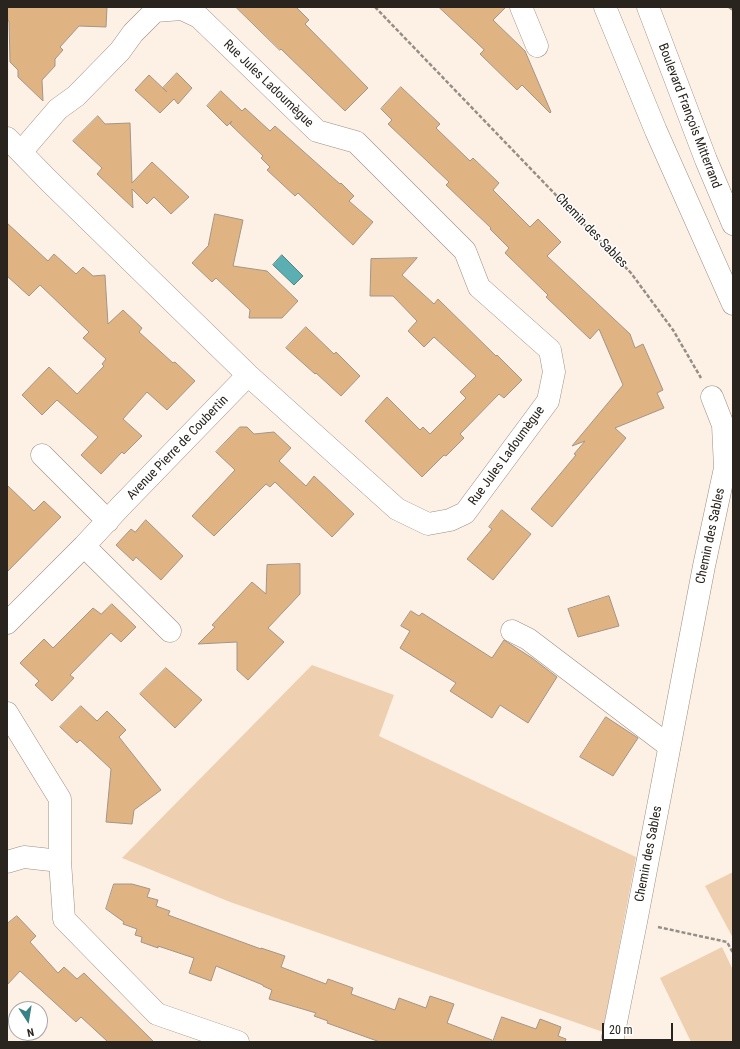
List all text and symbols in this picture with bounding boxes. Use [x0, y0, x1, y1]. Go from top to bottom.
street label: Rue Jules Ladoumègue [220, 37, 316, 131]
street label: Boulevard François Mitterrand [654, 41, 724, 191]
street label: Chemin des Sables [551, 190, 631, 272]
street label: Avenue Pierre de Coubertin [124, 393, 232, 503]
street label: Rue Jules Ladoumègue [466, 403, 548, 509]
street label: Chemin des Sables [693, 487, 729, 585]
street label: Chemin des Sables [632, 805, 666, 903]
north arrow [8, 1001, 48, 1041]
scale bar [604, 1015, 675, 1041]
text: 20 m [609, 1023, 633, 1037]
text: N [26, 1025, 35, 1039]

